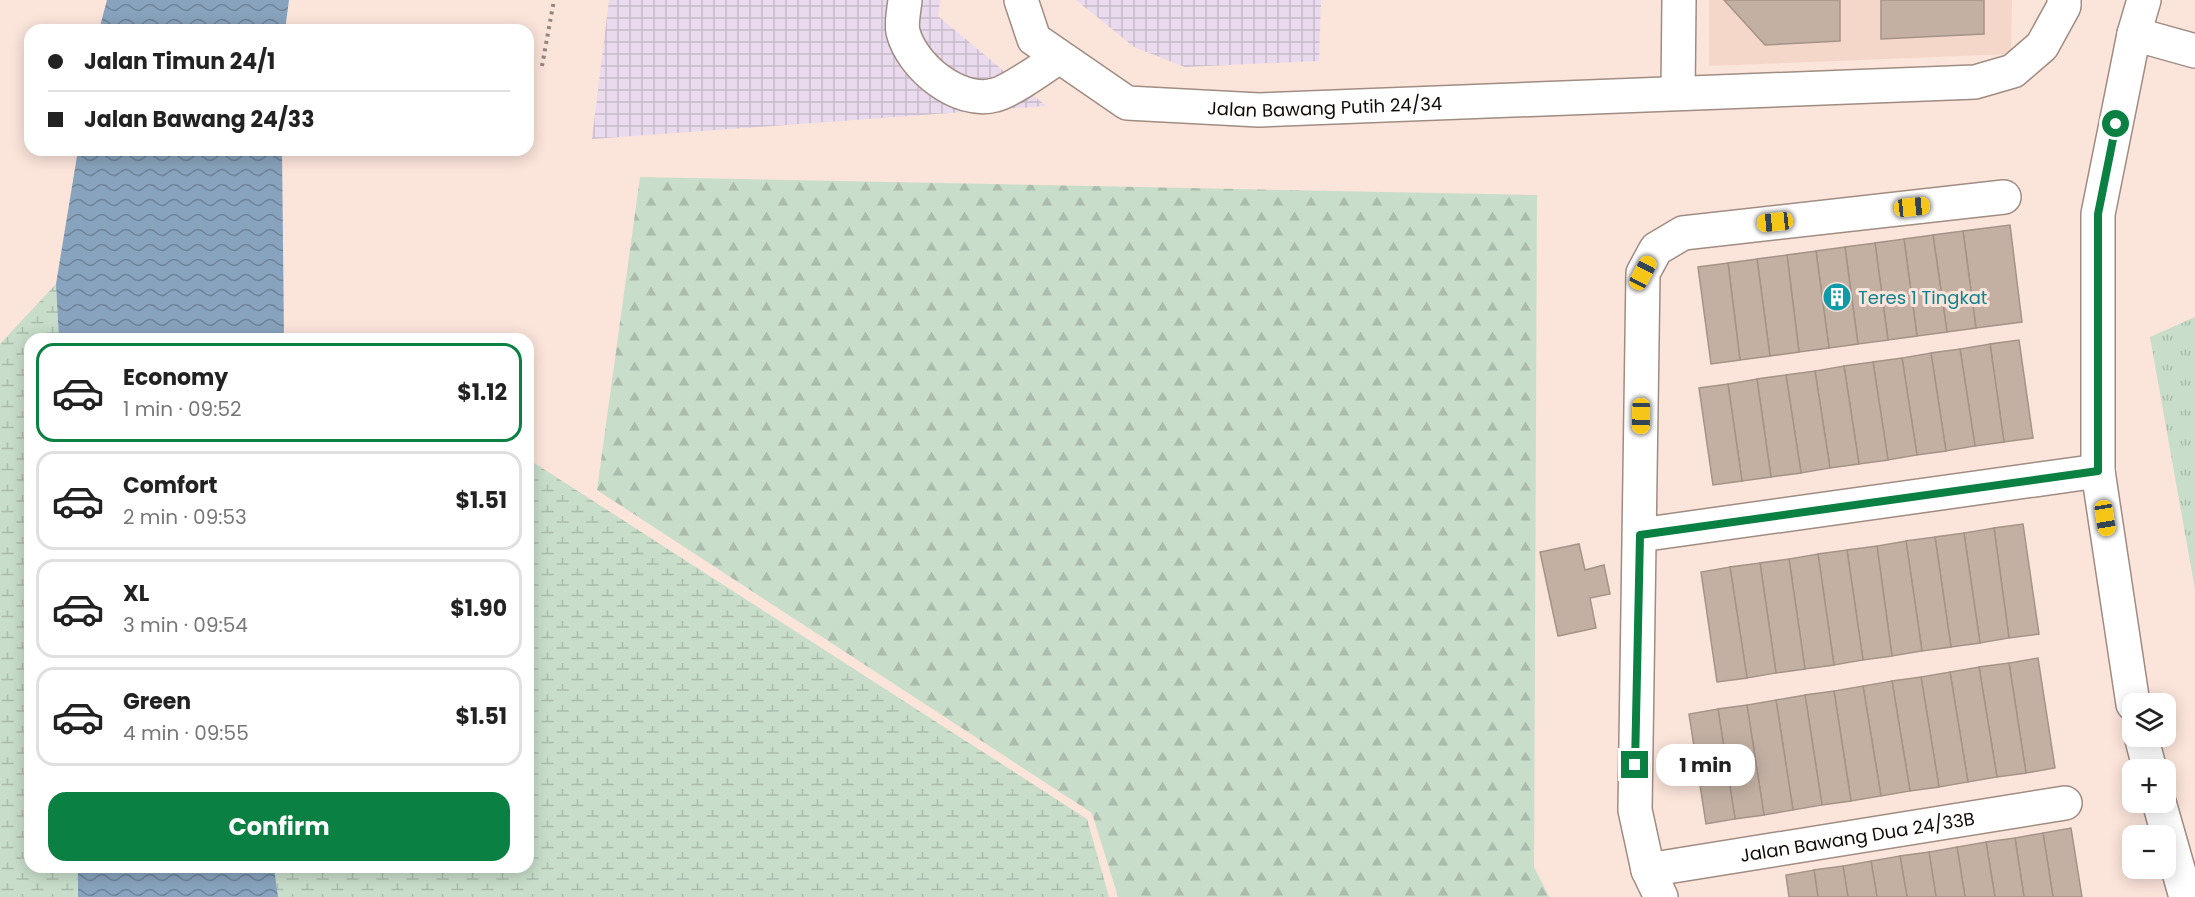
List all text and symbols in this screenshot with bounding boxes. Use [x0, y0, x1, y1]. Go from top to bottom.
text: Jalan Timun 24/1 [84, 46, 275, 77]
street label: Jalan Bawang Putih 24/34 [1207, 90, 1443, 123]
text: Jalan Bawang 24/33 [84, 104, 314, 135]
route start [2102, 110, 2129, 137]
car [1893, 196, 1931, 218]
car [1756, 211, 1794, 233]
car [1627, 253, 1659, 293]
building icon: Teres 1 Tingkat [1821, 281, 1853, 313]
place label: Teres 1 Tingkat [1858, 285, 1987, 310]
text: Economy [123, 362, 228, 393]
icon: car [51, 366, 105, 420]
text: $1.12 [457, 377, 507, 408]
text: 1 min · 09:52 [123, 395, 241, 423]
car [1632, 398, 1650, 434]
text: Comfort [123, 470, 217, 501]
icon: car [51, 474, 105, 528]
text: $1.51 [455, 485, 507, 516]
car [2093, 499, 2117, 537]
text: 2 min · 09:53 [123, 503, 247, 531]
text: XL [123, 578, 149, 609]
icon: car [51, 582, 105, 636]
text: $1.90 [450, 593, 507, 624]
text: 3 min · 09:54 [123, 611, 248, 639]
text: Green [123, 686, 191, 717]
icon: car [51, 690, 105, 744]
map controls [2122, 693, 2176, 879]
button: layers [2122, 693, 2176, 747]
text: $1.51 [455, 701, 507, 732]
text: 4 min · 09:55 [123, 719, 249, 747]
callout: 1 min [1656, 744, 1755, 786]
route end [1621, 751, 1648, 778]
text: 1 min [1679, 751, 1732, 779]
button: + [2122, 759, 2176, 813]
button: Confirm [48, 792, 510, 861]
street label: Jalan Bawang Dua 24/33B [1738, 805, 1976, 868]
button: − [2122, 825, 2176, 879]

